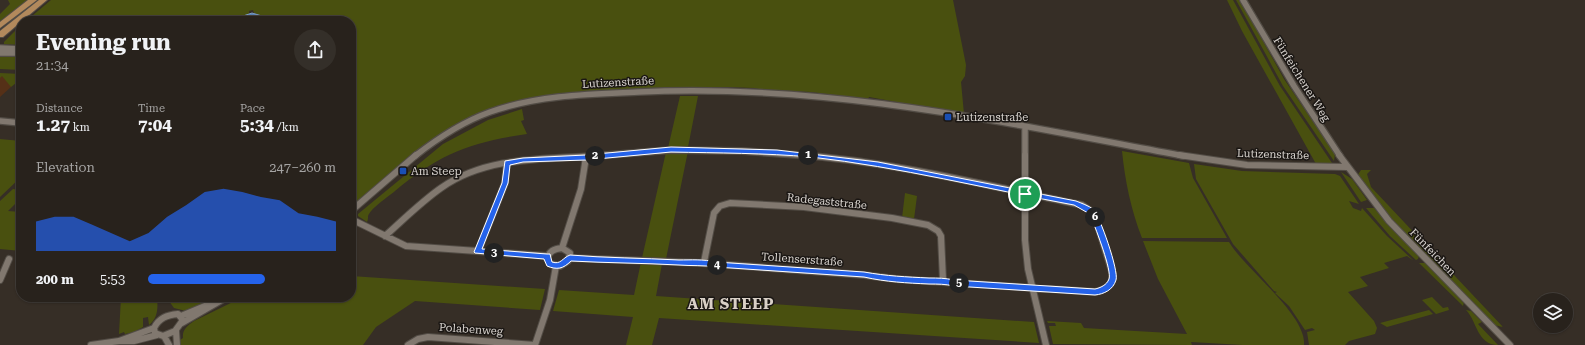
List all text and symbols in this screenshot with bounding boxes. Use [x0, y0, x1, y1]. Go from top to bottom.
button: share [294, 29, 336, 71]
text: Evening run [36, 30, 171, 55]
street label: Fünfeichener Weg [1270, 35, 1333, 124]
text: 21:34 [36, 58, 68, 73]
street label: Lutizenstraße [582, 74, 654, 91]
text: Distance [36, 102, 83, 115]
text: Time [138, 102, 165, 115]
text: Pace [240, 102, 265, 115]
place label: Lutizenstraße [956, 111, 1028, 124]
marker: Lutizenstraße [943, 112, 953, 122]
text: 1.27 [36, 115, 70, 135]
text: 7:04 [138, 115, 172, 135]
text: 5:34 [240, 115, 274, 135]
text: km [70, 121, 90, 134]
text: /km [274, 121, 299, 134]
pin: 1 [798, 145, 818, 165]
pin: 2 [585, 146, 605, 166]
street label: Lutizenstraße [1237, 147, 1309, 162]
text: 1 [805, 148, 811, 161]
text: 2 [592, 149, 598, 162]
text: Elevation [36, 160, 95, 175]
text: 247–260 m [269, 160, 336, 175]
place label: Am Steep [411, 165, 462, 178]
marker: Am Steep [398, 166, 408, 176]
pin [1008, 177, 1042, 211]
icon: arrive [1014, 183, 1036, 205]
street label: Radegaststraße [786, 191, 868, 212]
pin: 6 [1085, 207, 1105, 227]
text: 6 [1092, 210, 1098, 223]
street label: Fünfeichen [1407, 226, 1458, 279]
pin: 3 [484, 243, 504, 263]
text: 3 [491, 246, 497, 259]
street label: Tollenserstraße [761, 250, 843, 269]
pin: 4 [707, 255, 727, 275]
text: 4 [714, 258, 720, 271]
text: 200 m [36, 272, 74, 287]
text: 5:53 [100, 272, 125, 287]
pin: 5 [949, 273, 969, 293]
text: 5 [956, 276, 962, 289]
map controls [1533, 293, 1573, 333]
button: layers [1533, 293, 1573, 333]
district label: AM STEEP [688, 295, 774, 313]
street label: Polabenweg [438, 321, 504, 338]

